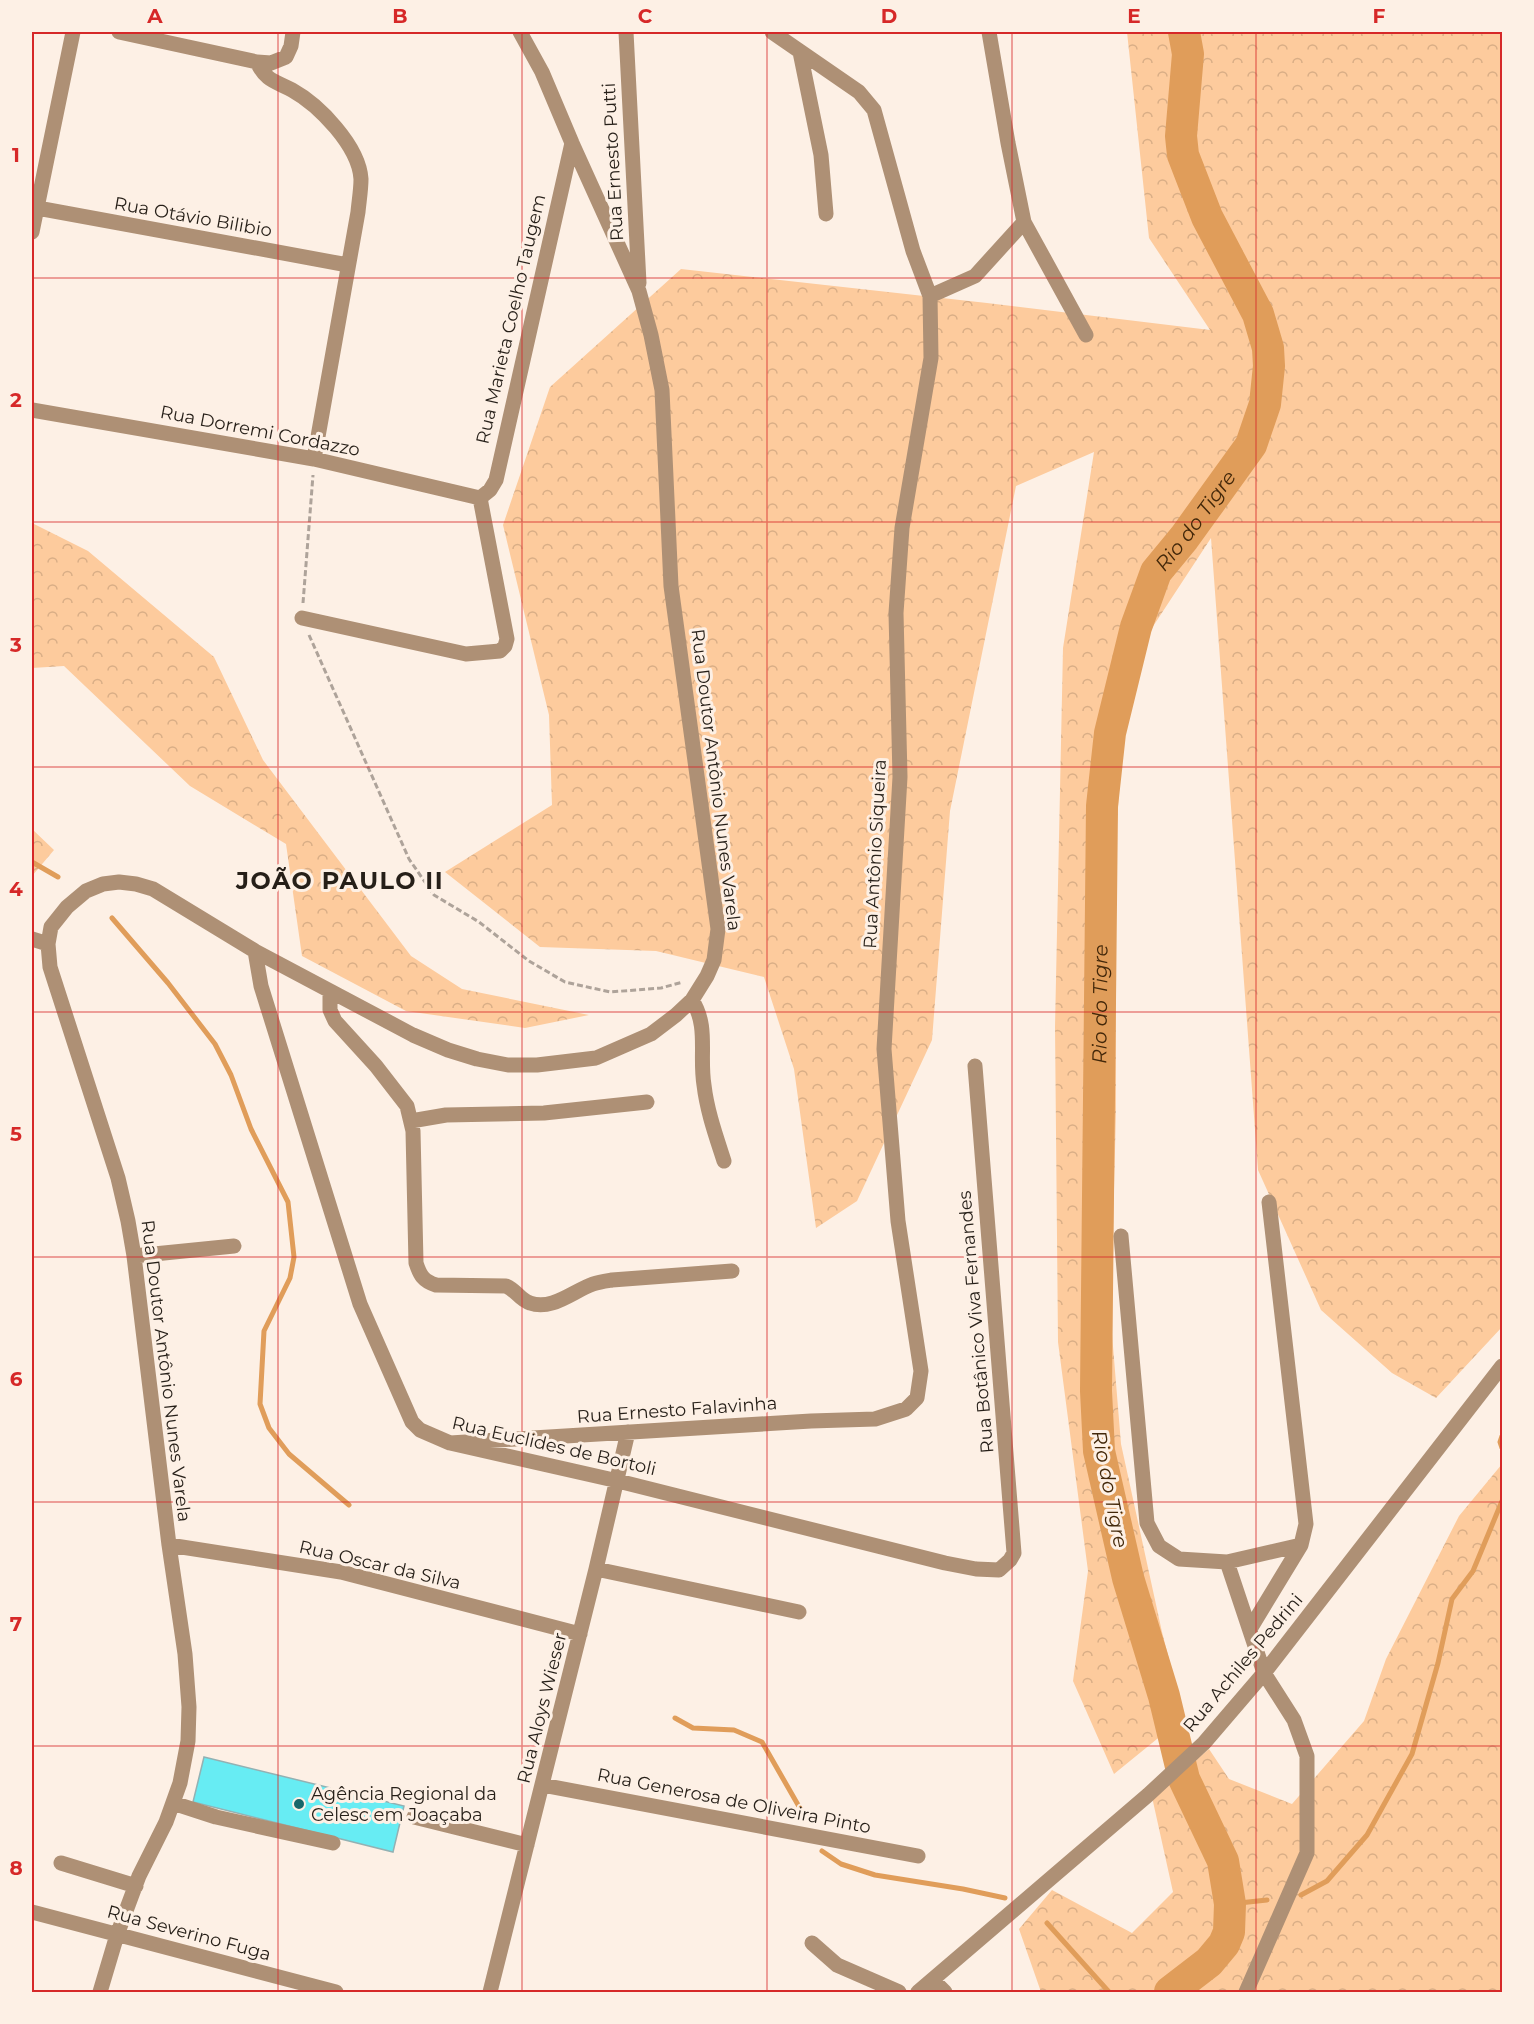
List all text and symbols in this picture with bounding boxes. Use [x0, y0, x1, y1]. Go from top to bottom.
text: A [146, 4, 163, 28]
text: B [392, 4, 408, 28]
text: C [638, 4, 653, 28]
text: D [881, 4, 897, 28]
text: E [1127, 4, 1141, 28]
text: F [1373, 4, 1386, 28]
street label: Rua Ernesto Putti [598, 82, 628, 242]
text: 1 [12, 143, 20, 167]
street label: Rua Otávio Bilibio [112, 192, 274, 242]
street label: Rua Marieta Coelho Taugem [472, 192, 550, 446]
text: 2 [10, 388, 22, 412]
street label: Rua Dorremi Cordazzo [158, 401, 362, 461]
water label: Rio do Tigre [1150, 466, 1241, 576]
street label: Rua Doutor Antônio Nunes Varela [687, 628, 745, 932]
text: 3 [9, 633, 22, 657]
street label: Rua Antônio Siqueira [859, 759, 891, 949]
district label: JOÃO PAULO II [235, 866, 444, 895]
text: 4 [9, 877, 23, 901]
water label: Rio do Tigre [1087, 944, 1113, 1064]
text: 5 [10, 1122, 22, 1146]
street label: Rua Botânico Viva Fernandes [954, 1190, 998, 1454]
street label: Rua Doutor Antônio Nunes Varela [137, 1219, 195, 1523]
text: 6 [10, 1367, 23, 1391]
street label: Rua Ernesto Falavinha [576, 1392, 778, 1428]
street label: Rua Euclides de Bortoli [450, 1412, 658, 1480]
water label: Rio do Tigre [1087, 1428, 1133, 1550]
street label: Rua Oscar da Silva [297, 1536, 463, 1594]
street label: Rua Achiles Pedrini [1179, 1589, 1307, 1737]
text: 7 [10, 1612, 22, 1636]
street label: Rua Aloys Wieser [513, 1630, 571, 1786]
street label: Rua Generosa de Oliveira Pinto [595, 1764, 873, 1838]
place label: Agência Regional da Celesc em Joaçaba [311, 1783, 497, 1826]
marker: Agência Regional da Celesc em Joaçaba [292, 1797, 306, 1811]
text: 8 [9, 1856, 23, 1880]
street label: Rua Severino Fuga [105, 1901, 273, 1965]

